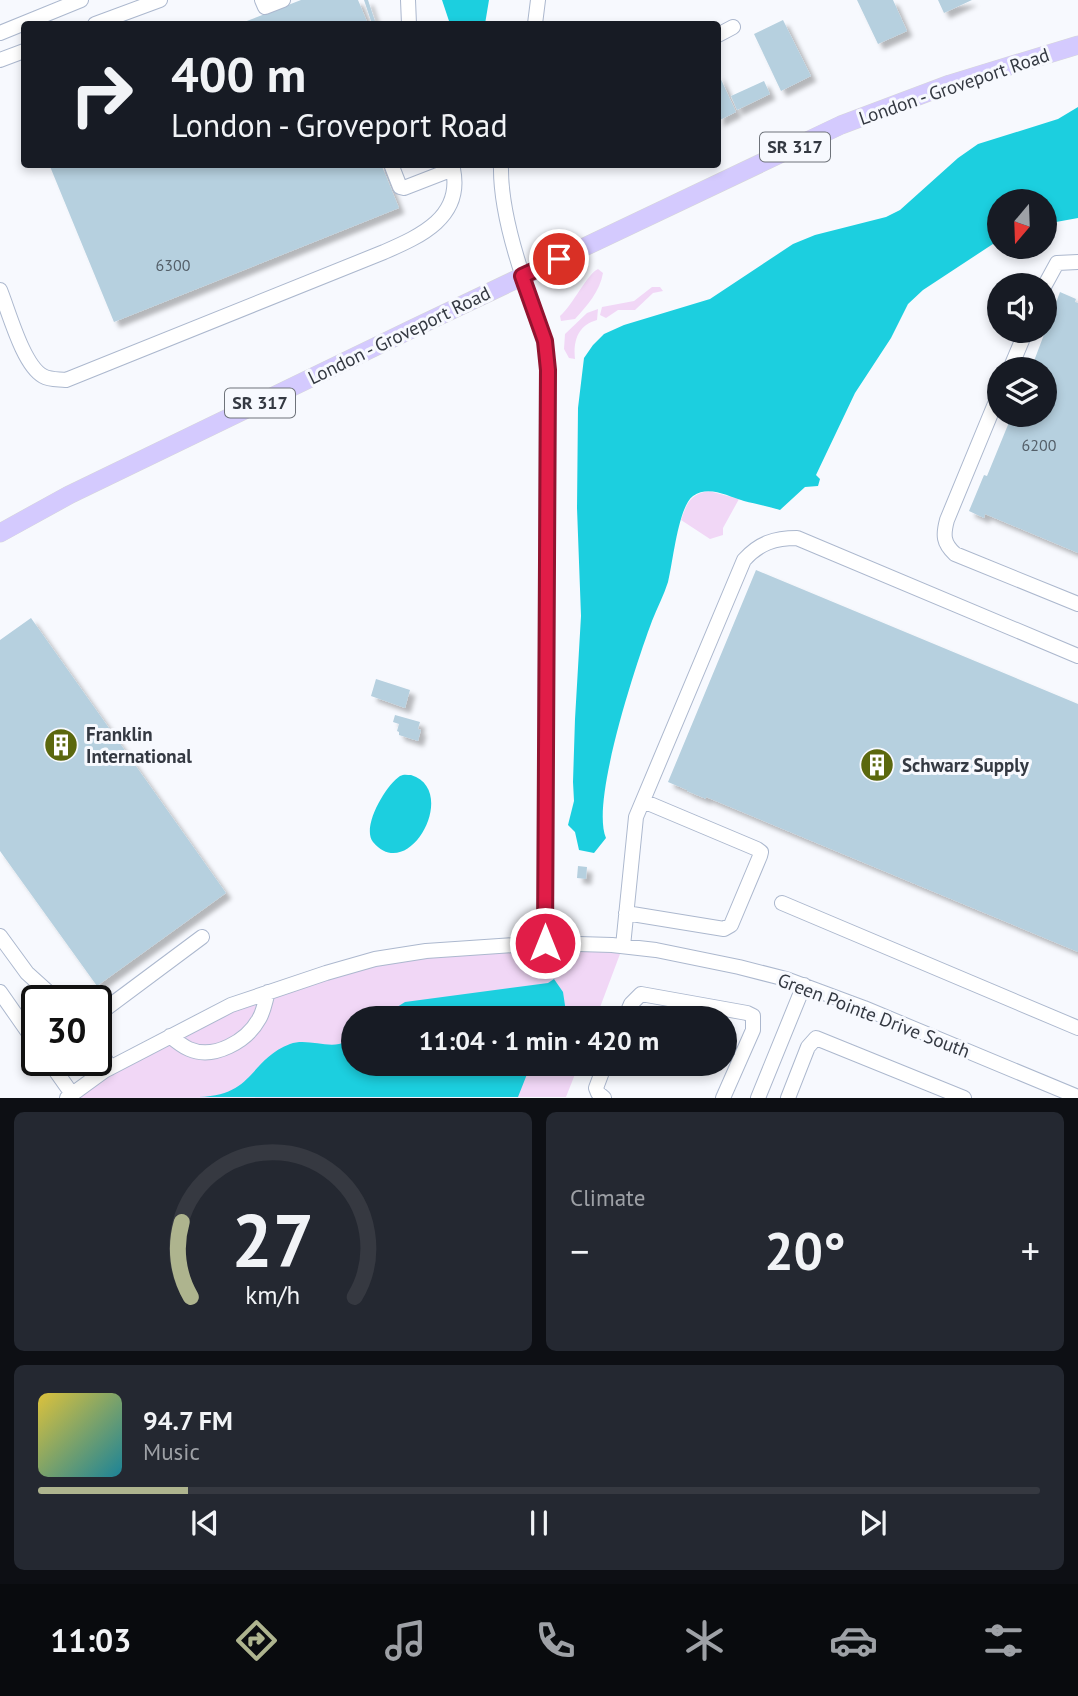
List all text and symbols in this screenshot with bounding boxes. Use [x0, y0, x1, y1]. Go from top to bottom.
text: 400 m [171, 42, 306, 106]
street label: London - Groveport Road [856, 42, 1052, 130]
icon: right [56, 49, 147, 140]
text: London - Groveport Road [171, 104, 508, 146]
road number: SR 317 [760, 132, 830, 162]
north arrow [987, 189, 1057, 259]
map controls [987, 189, 1057, 427]
pin [529, 229, 589, 289]
icon: arrive [540, 240, 578, 278]
house number: 6300 [156, 255, 191, 275]
button: sound [987, 273, 1057, 343]
street label: London - Groveport Road [304, 280, 494, 390]
button: layers [987, 357, 1057, 427]
road number: SR 317 [225, 388, 295, 418]
house number: 6200 [1022, 435, 1057, 455]
place label: Franklin International [86, 722, 192, 768]
building icon: Franklin International [42, 726, 80, 764]
building icon: Schwarz Supply [858, 746, 896, 784]
place label: Schwarz Supply [902, 753, 1030, 777]
position arrow [508, 906, 582, 980]
street label: Green Pointe Drive South [774, 967, 974, 1063]
speed limit sign: 30 [21, 985, 112, 1076]
text: 11:04 · 1 min · 420 m [419, 1024, 659, 1057]
text: Climate [570, 1183, 645, 1212]
text: 27 [232, 1194, 314, 1288]
text: 20° [764, 1217, 846, 1284]
text: − [570, 1226, 589, 1275]
text: + [1021, 1226, 1040, 1275]
text: km/h [246, 1279, 300, 1311]
text: 94.7 FM [143, 1404, 233, 1437]
text: Music [143, 1437, 200, 1466]
icon: previous [186, 1504, 224, 1542]
icon: pause [520, 1504, 558, 1542]
icon: next [854, 1504, 892, 1542]
icon: directions [232, 1616, 281, 1665]
icon: music [381, 1616, 430, 1665]
icon: phone [531, 1616, 580, 1665]
icon: climate [680, 1616, 729, 1665]
icon: car [829, 1616, 878, 1665]
icon: filters [979, 1616, 1028, 1665]
text: 11:03 [50, 1619, 131, 1661]

